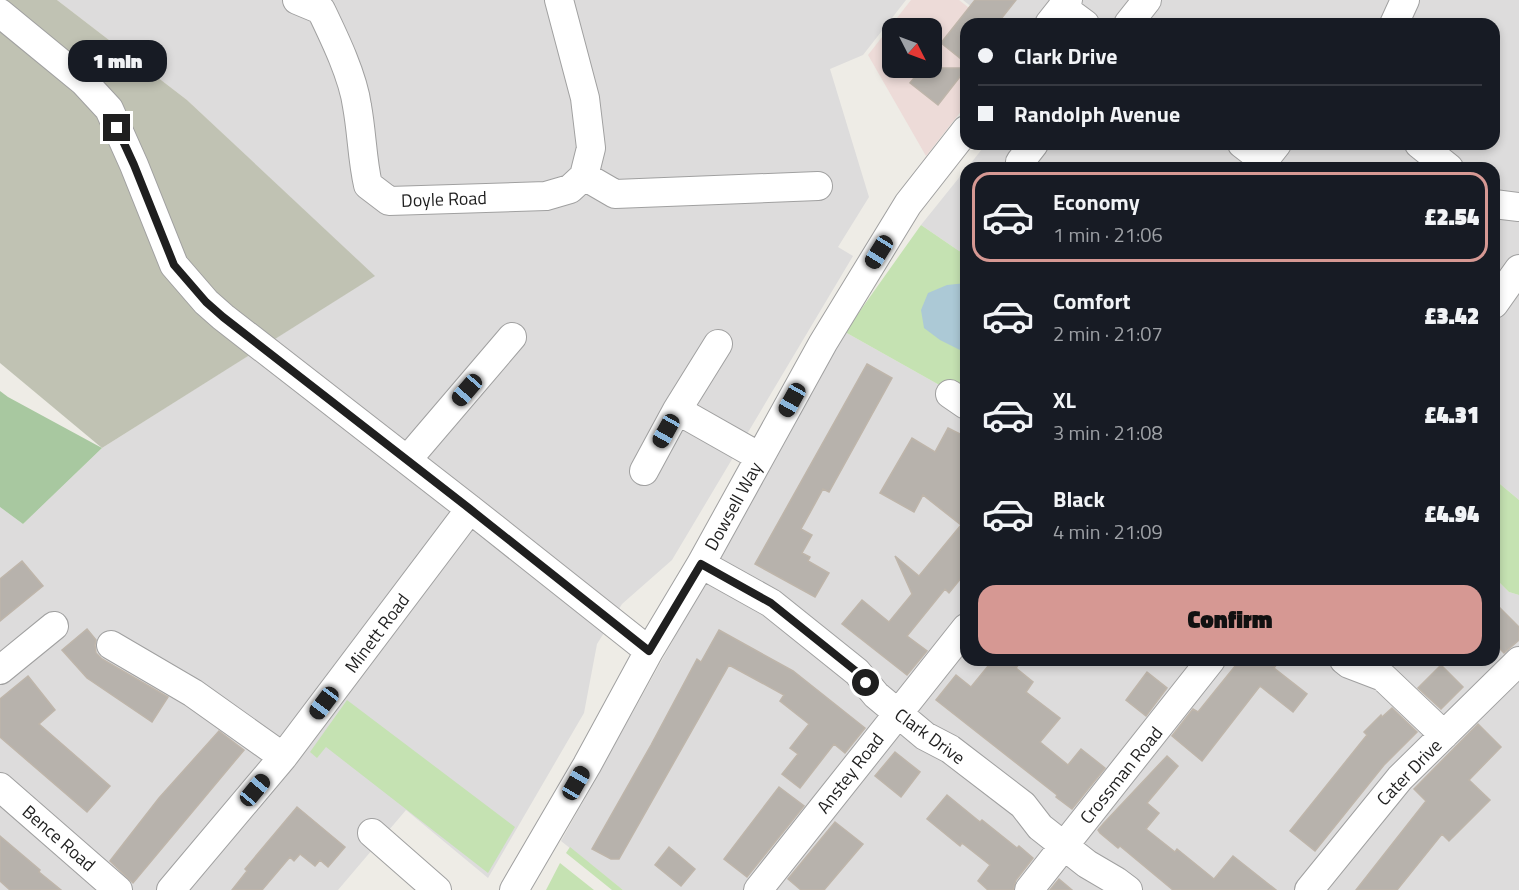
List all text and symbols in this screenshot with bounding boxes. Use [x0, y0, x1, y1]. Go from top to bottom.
north arrow [882, 18, 942, 78]
map controls [882, 18, 942, 78]
text: Clark Drive [1014, 39, 1117, 73]
callout: 1 min [68, 41, 166, 83]
text: 1 min [93, 45, 142, 76]
text: Randolph Avenue [1014, 97, 1180, 131]
route end [103, 114, 130, 141]
street label: Doyle Road [401, 184, 487, 214]
text: Economy [1053, 185, 1140, 219]
icon: car [981, 190, 1035, 244]
text: £2.54 [1424, 200, 1479, 234]
text: 1 min · 21:06 [1053, 219, 1163, 250]
car [862, 232, 896, 272]
text: Comfort [1053, 284, 1131, 318]
icon: car [981, 289, 1035, 343]
text: £3.42 [1424, 299, 1479, 333]
text: 2 min · 21:07 [1053, 318, 1163, 349]
car [448, 371, 486, 409]
car [775, 380, 809, 420]
text: XL [1053, 383, 1076, 417]
icon: car [981, 388, 1035, 442]
text: £4.31 [1424, 398, 1479, 432]
car [649, 411, 683, 451]
text: 3 min · 21:08 [1053, 417, 1163, 448]
street label: Dowsell Way [698, 456, 769, 555]
text: Black [1053, 482, 1105, 516]
icon: car [981, 487, 1035, 541]
text: £4.94 [1424, 497, 1479, 531]
text: 4 min · 21:09 [1053, 516, 1163, 547]
button: Confirm [978, 585, 1482, 654]
street label: Minett Road [338, 588, 416, 678]
route start [852, 669, 879, 696]
car [306, 683, 342, 723]
street label: Clark Drive [889, 701, 971, 771]
street label: Crossman Road [1073, 720, 1169, 830]
street label: Anstey Road [810, 727, 890, 819]
street label: Cater Drive [1370, 732, 1448, 812]
car [559, 763, 593, 803]
car [237, 770, 273, 810]
street label: Bence Road [16, 798, 102, 878]

